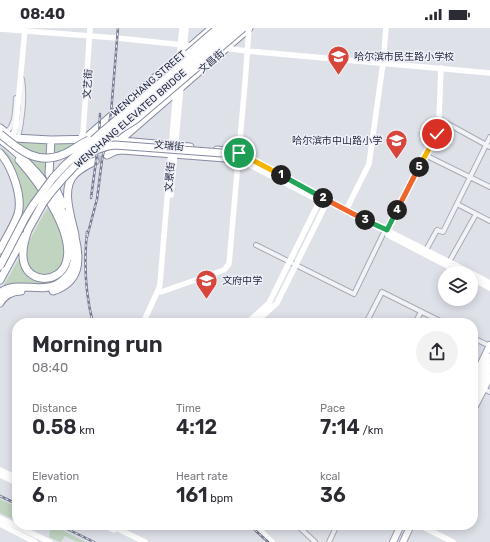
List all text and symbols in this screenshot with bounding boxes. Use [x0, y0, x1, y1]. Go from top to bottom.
text: 08:40 [20, 5, 65, 23]
school or university icon: 哈尔滨市民生路小学校 [326, 43, 352, 76]
street label: 文昌街 [196, 47, 227, 76]
street label: WENCHANG STREET [109, 48, 188, 119]
place label: 哈尔滨市民生路小学校 [354, 51, 454, 63]
street label: WENCHANG ELEVATED BRIDGE [72, 67, 189, 171]
street label: 文艺街 [81, 69, 95, 99]
pin [420, 117, 454, 151]
icon: check [426, 123, 448, 145]
school or university icon: 哈尔滨市中山路小学 [384, 127, 410, 160]
place label: 哈尔滨市中山路小学 [292, 135, 382, 147]
pin [222, 136, 256, 170]
street label: 文瑞街 [153, 139, 184, 153]
icon: arrive [228, 142, 250, 164]
pin: 5 [409, 157, 429, 177]
text: 5 [415, 160, 423, 173]
street label: 文景街 [163, 162, 177, 193]
pin: 1 [271, 165, 291, 185]
text: 1 [278, 168, 284, 181]
pin: 2 [313, 188, 333, 208]
text: 2 [319, 191, 327, 204]
pin: 4 [387, 200, 407, 220]
text: 4 [393, 203, 401, 216]
pin: 3 [355, 210, 375, 230]
text: 3 [361, 213, 369, 226]
map controls [438, 266, 478, 306]
button: layers [438, 266, 478, 306]
school or university icon: 文府中学 [193, 267, 219, 300]
place label: 文府中学 [222, 275, 262, 287]
text: Morning run [32, 331, 163, 358]
button: share [416, 331, 458, 373]
text: 08:40 [32, 360, 68, 375]
text: Distance [32, 402, 77, 415]
text: Time [176, 402, 201, 415]
text: Pace [320, 402, 345, 415]
text: 0.58 [32, 415, 77, 439]
text: 4:12 [176, 415, 217, 439]
text: 7:14 [320, 415, 360, 439]
text: km [77, 424, 95, 437]
text: /km [360, 424, 383, 437]
text: Elevation [32, 470, 79, 483]
text: Heart rate [176, 470, 228, 483]
text: kcal [320, 470, 340, 483]
text: 6 [32, 483, 45, 507]
text: 161 [176, 483, 207, 507]
text: 36 [320, 483, 346, 507]
text: m [45, 492, 57, 505]
text: bpm [207, 492, 233, 505]

